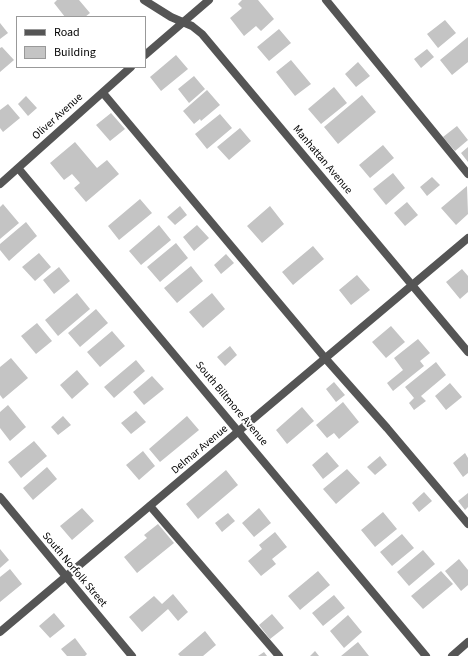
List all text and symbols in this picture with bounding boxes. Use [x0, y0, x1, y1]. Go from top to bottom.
legend [16, 16, 146, 68]
text: Road [54, 24, 80, 41]
text: Building [54, 44, 96, 61]
street label: Oliver Avenue [30, 91, 86, 143]
street label: Manhattan Avenue [289, 123, 355, 197]
street label: South Biltmore Avenue [192, 359, 270, 449]
street label: Delmar Avenue [169, 423, 231, 477]
street label: South Norfolk Street [39, 530, 109, 610]

